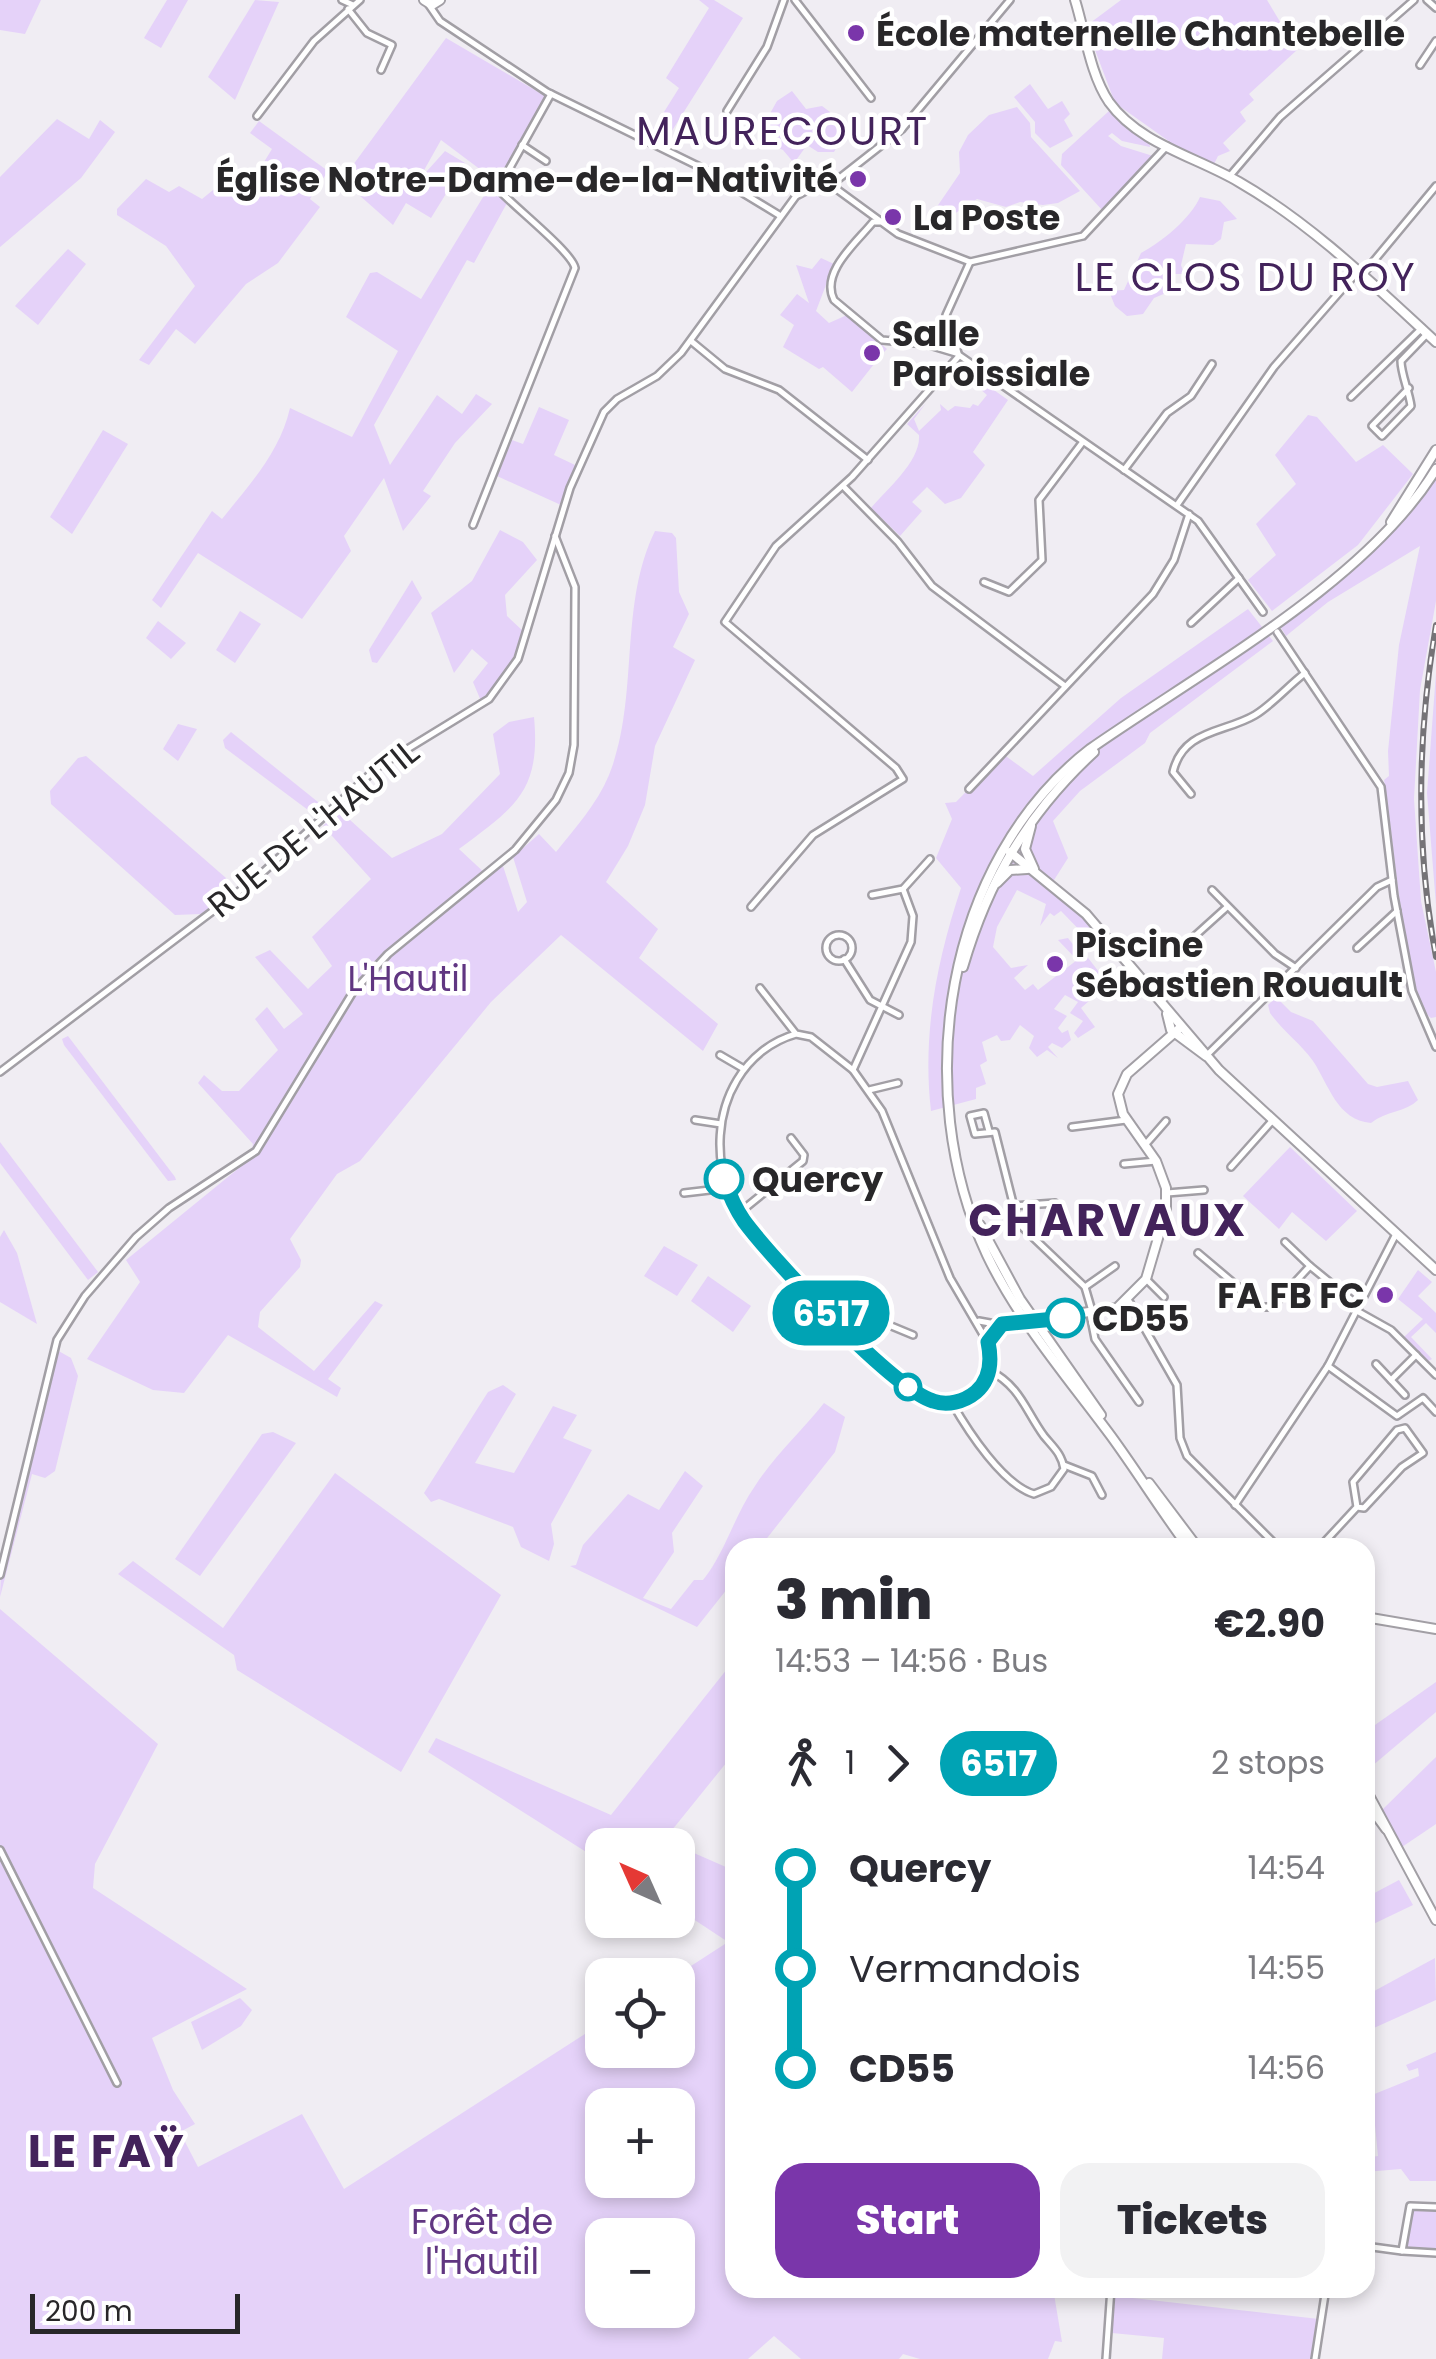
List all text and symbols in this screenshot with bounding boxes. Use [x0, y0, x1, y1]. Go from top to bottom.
place label: École maternelle Chantebelle [876, 9, 1405, 58]
marker: École maternelle Chantebelle [845, 22, 867, 44]
district label: MAURECOURT [636, 103, 930, 159]
place label: Église Notre-Dame-de-la-Nativité [216, 155, 838, 204]
marker: Église Notre-Dame-de-la-Nativité [847, 168, 869, 190]
place label: La Poste [913, 193, 1060, 242]
marker: La Poste [882, 206, 904, 228]
district label: LE CLOS DU ROY [1075, 249, 1417, 305]
place label: Salle Paroissiale [892, 309, 1090, 398]
marker: Salle Paroissiale [861, 342, 883, 364]
street label: RUE DE L'HAUTIL [197, 727, 429, 929]
place label: Piscine Sébastien Rouault [1075, 920, 1403, 1009]
marker: Piscine Sébastien Rouault [1044, 953, 1066, 975]
park label: L'Hautil [348, 954, 468, 1003]
place label: Quercy [752, 1155, 884, 1204]
marker: Quercy [705, 1160, 743, 1198]
district label: CHARVAUX [968, 1189, 1248, 1252]
place label: FA FB FC [1217, 1271, 1365, 1320]
line badge: 6517 [761, 1280, 901, 1346]
marker: FA FB FC [1374, 1284, 1396, 1306]
text: 6517 [793, 1289, 869, 1338]
place label: CD55 [1092, 1294, 1190, 1343]
marker: CD55 [1046, 1299, 1084, 1337]
unlabelled marker [895, 1374, 921, 1400]
text: 3 min [775, 1561, 932, 1638]
text: €2.90 [1214, 1597, 1325, 1650]
text: 14:53 – 14:56 · Bus [775, 1638, 1048, 1683]
icon: walk [775, 1736, 830, 1791]
icon: forward [870, 1736, 925, 1791]
text: 6517 [960, 1739, 1037, 1788]
text: 1 [845, 1740, 855, 1785]
text: 2 stops [1211, 1740, 1325, 1785]
north arrow [585, 1828, 695, 1938]
map controls [585, 1828, 695, 2328]
text: Quercy [849, 1842, 991, 1895]
text: 14:54 [1248, 1845, 1325, 1890]
text: Vermandois [849, 1942, 1081, 1995]
text: 14:55 [1248, 1945, 1325, 1990]
button: locate [585, 1958, 695, 2068]
text: CD55 [849, 2042, 955, 2095]
text: 14:56 [1247, 2045, 1325, 2090]
button: + [585, 2088, 695, 2198]
district label: LE FAŸ [28, 2120, 186, 2183]
button: Start [775, 2163, 1040, 2278]
button: Tickets [1060, 2163, 1325, 2278]
park label: Forêt de l'Hautil [411, 2197, 553, 2286]
button: − [585, 2218, 695, 2328]
scale bar [30, 2289, 240, 2334]
text: 200 m [45, 2292, 133, 2331]

